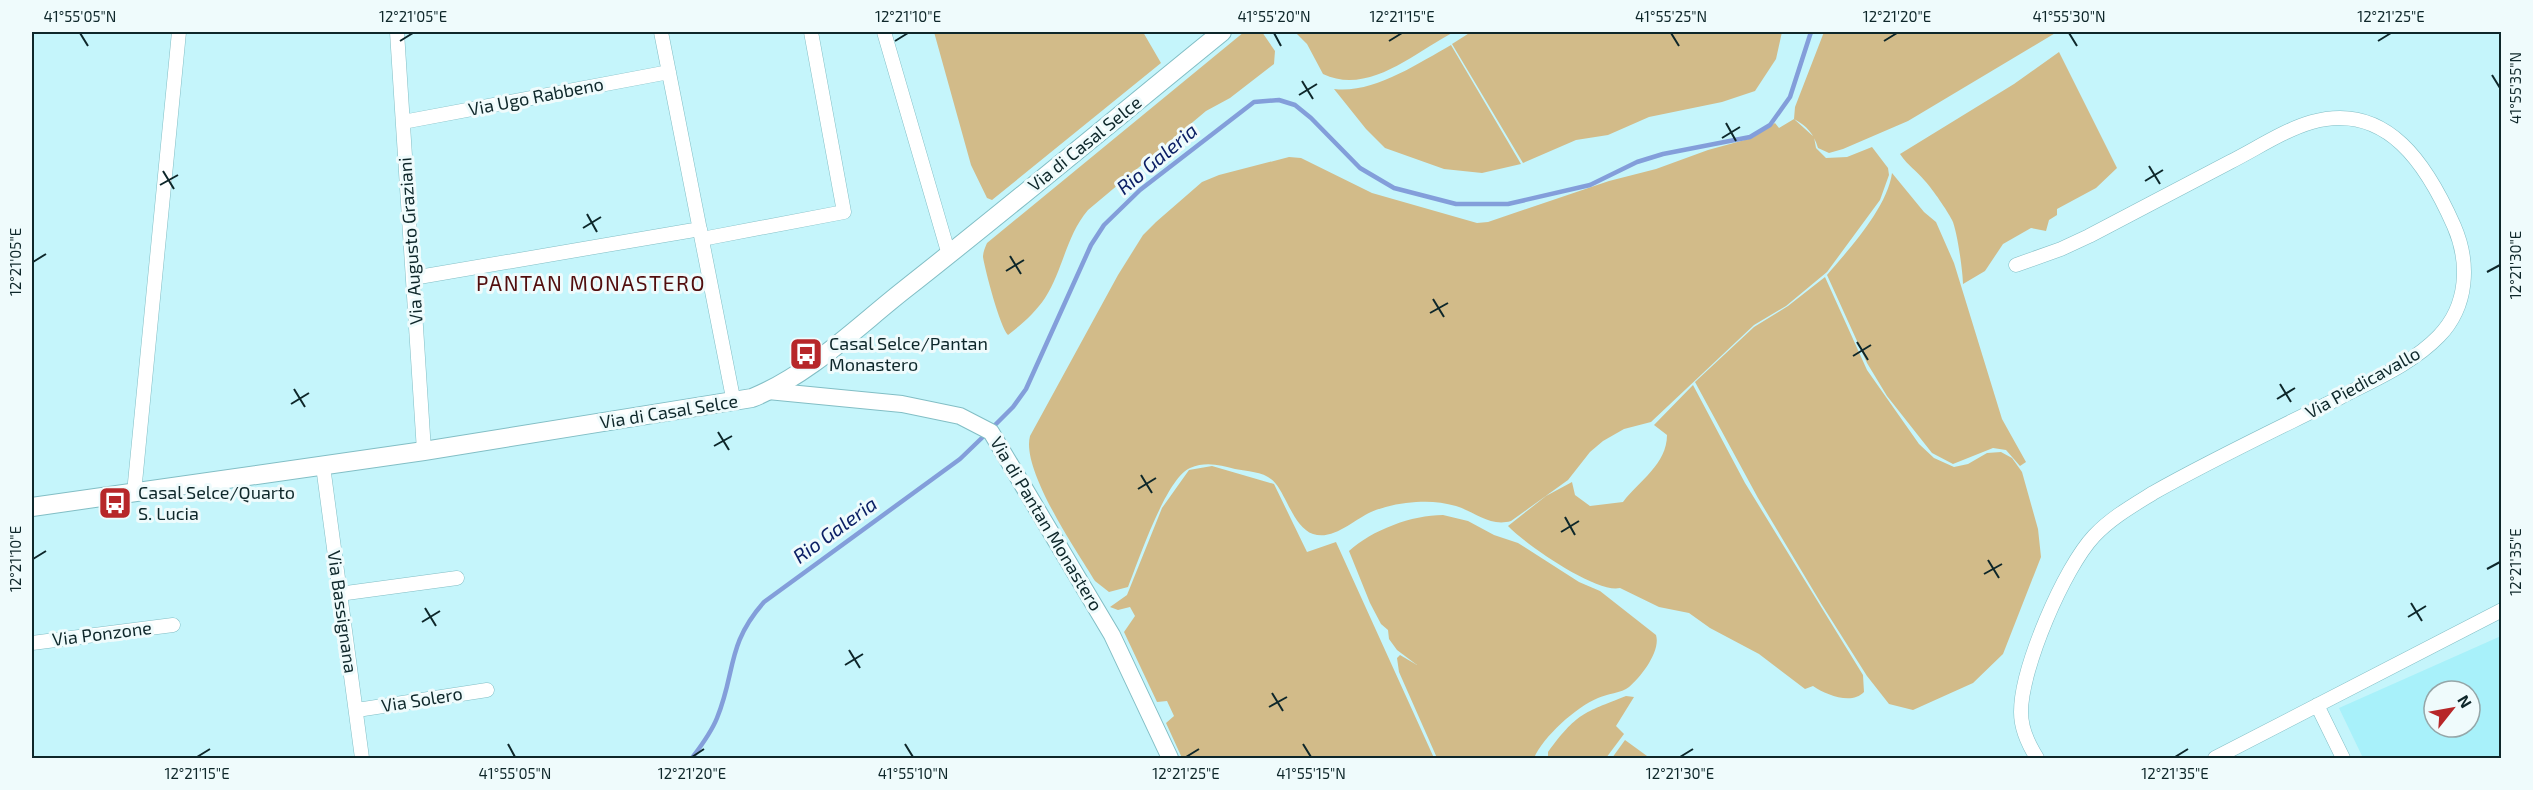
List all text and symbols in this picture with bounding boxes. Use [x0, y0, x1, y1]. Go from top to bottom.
text: 41°55'05"N [44, 7, 116, 25]
text: 12°21'05"E [379, 7, 447, 25]
text: 12°21'10"E [875, 7, 941, 25]
text: 41°55'20"N [1237, 7, 1311, 25]
text: 12°21'15"E [1369, 7, 1435, 25]
text: 41°55'25"N [1635, 7, 1707, 25]
text: 12°21'20"E [1863, 7, 1931, 25]
text: 41°55'30"N [2032, 7, 2106, 25]
text: 12°21'25"E [2357, 7, 2425, 25]
text: 41°55'35"N [2506, 52, 2524, 124]
street label: Via Ugo Rabbeno [466, 72, 605, 120]
street label: Via di Casal Selce [1023, 91, 1146, 196]
water label: Rio Galeria [1111, 118, 1202, 199]
street label: Via Augusto Graziani [393, 157, 427, 326]
text: 12°21'05"E [6, 228, 24, 296]
text: 12°21'30"E [2506, 231, 2524, 299]
district label: PANTAN MONASTERO [476, 270, 706, 295]
place label: Casal Selce/Pantan Monastero [829, 332, 988, 375]
bus stop icon: Casal Selce/Pantan Monastero [788, 336, 824, 372]
street label: Via Piedicavallo [2301, 342, 2424, 423]
street label: Via di Casal Selce [598, 389, 740, 433]
street label: Via di Pantan Monastero [986, 432, 1108, 615]
place label: Casal Selce/Quarto S. Lucia [138, 481, 295, 524]
bus stop icon: Casal Selce/Quarto S. Lucia [97, 485, 133, 521]
water label: Rio Galeria [788, 491, 881, 568]
text: 12°21'10"E [6, 526, 24, 592]
text: 12°21'35"E [2506, 528, 2524, 596]
street label: Via Bassignana [323, 549, 363, 675]
street label: Via Ponzone [51, 616, 153, 650]
north arrow [2422, 679, 2482, 739]
street label: Via Solero [380, 682, 464, 716]
text: N [2454, 691, 2476, 711]
text: 12°21'15"E [164, 764, 230, 782]
text: 41°55'05"N [479, 764, 551, 782]
text: 12°21'20"E [658, 764, 726, 782]
text: 41°55'10"N [878, 764, 948, 782]
text: 12°21'25"E [1152, 764, 1220, 782]
text: 41°55'15"N [1276, 764, 1346, 782]
text: 12°21'30"E [1646, 764, 1714, 782]
text: 12°21'35"E [2141, 764, 2209, 782]

